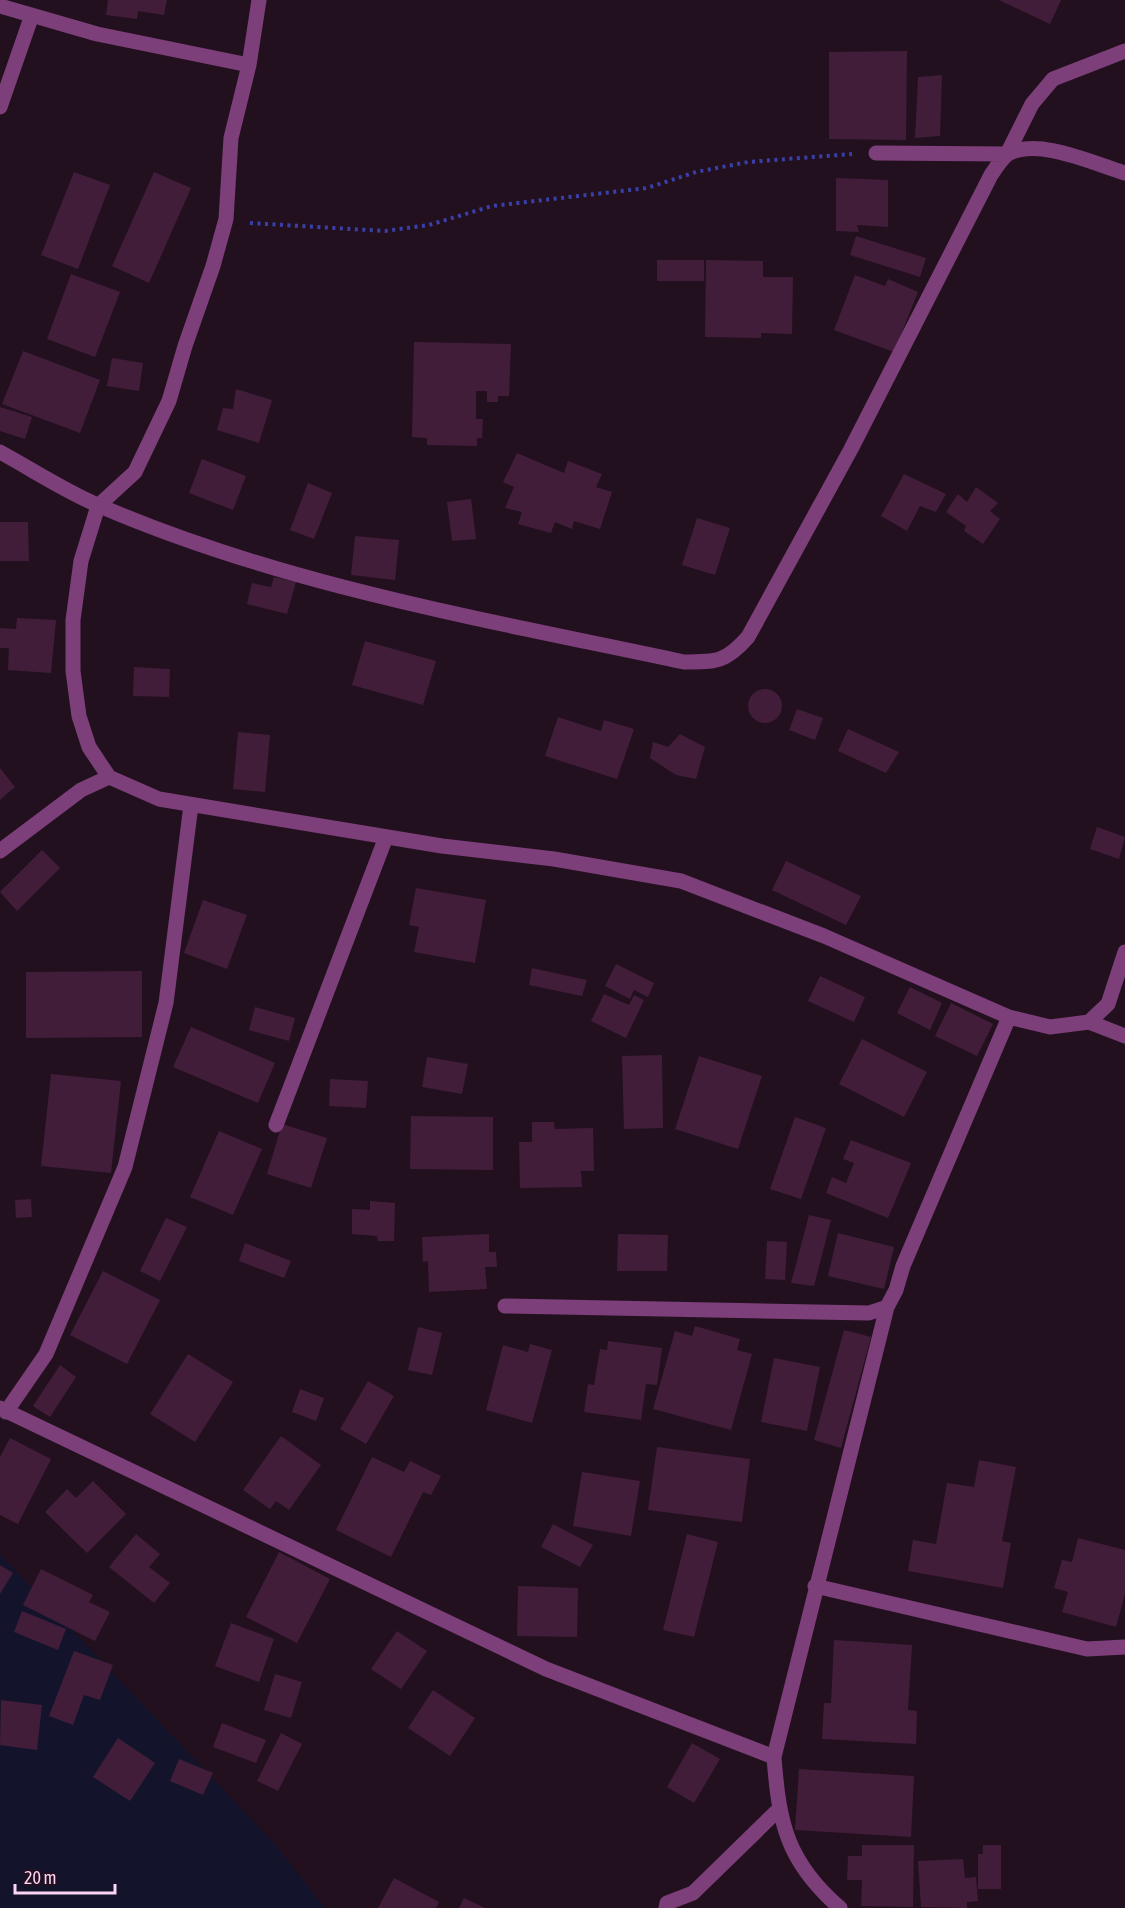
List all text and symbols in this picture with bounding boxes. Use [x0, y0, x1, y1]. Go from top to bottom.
scale bar [15, 1857, 116, 1895]
text: 20 m [24, 1867, 56, 1888]

